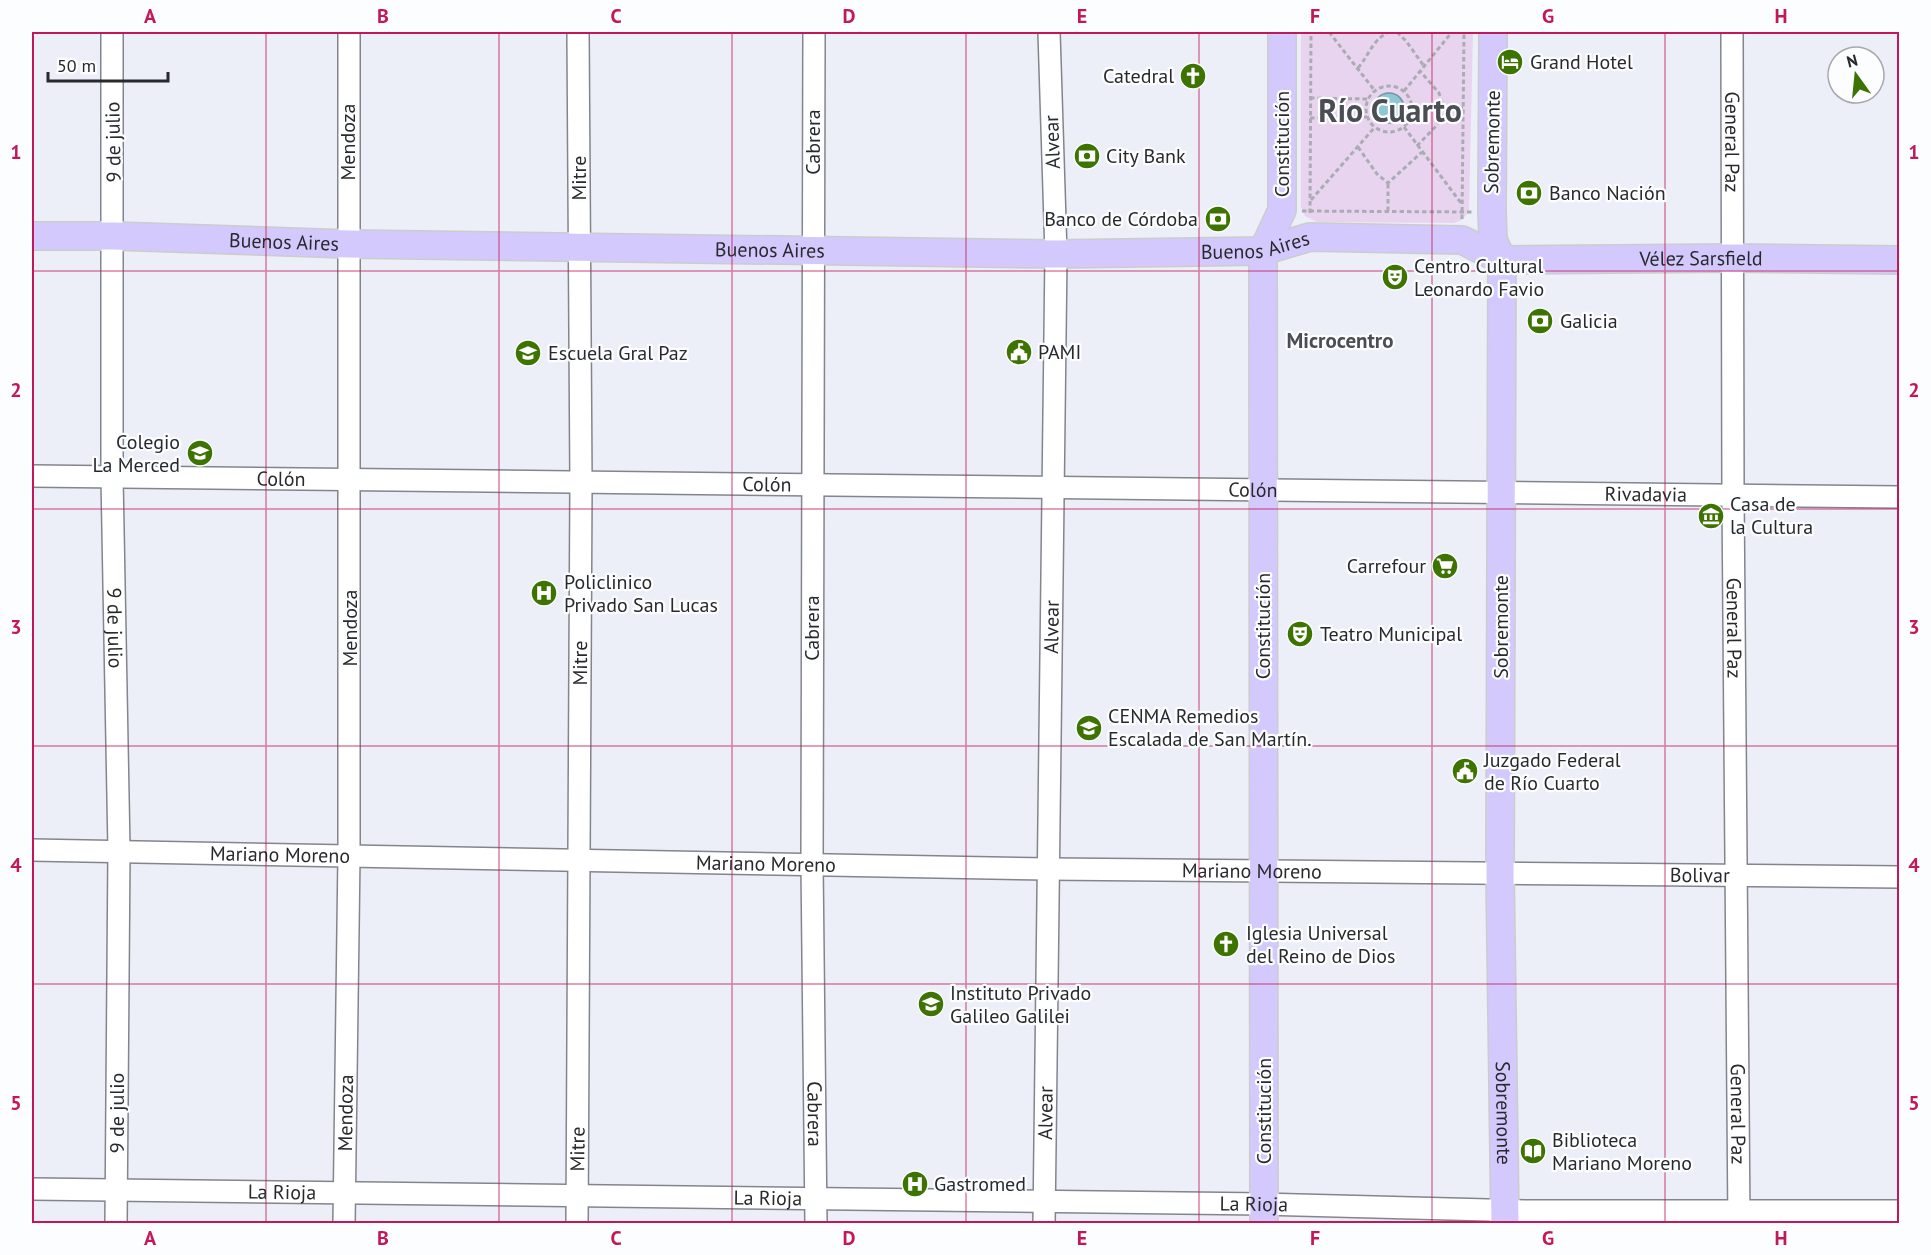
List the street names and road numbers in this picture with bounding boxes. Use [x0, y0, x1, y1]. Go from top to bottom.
street label: Sobremonte [1478, 90, 1506, 194]
street label: Constitución [1269, 91, 1295, 197]
street label: General Paz [1719, 92, 1745, 192]
street label: 9 de julio [99, 102, 127, 182]
street label: Mendoza [335, 104, 361, 180]
street label: Cabrera [800, 109, 826, 175]
street label: Alvear [1038, 114, 1066, 169]
street label: Mitre [566, 156, 592, 200]
street label: Buenos Aires [1201, 225, 1312, 265]
street label: Buenos Aires [229, 227, 339, 257]
street label: Buenos Aires [715, 236, 825, 264]
street label: Vélez Sarsfield [1638, 245, 1763, 272]
street label: Colón [256, 466, 306, 492]
street label: Colón [742, 471, 792, 498]
street label: Colón [1228, 476, 1278, 503]
street label: Rivadavia [1605, 481, 1687, 508]
street label: Constitución [1250, 573, 1276, 679]
street label: Sobremonte [1488, 575, 1514, 679]
street label: General Paz [1721, 577, 1748, 679]
street label: 9 de julio [101, 587, 129, 669]
street label: Mendoza [337, 590, 363, 666]
street label: Cabrera [799, 595, 825, 661]
street label: Alvear [1038, 600, 1065, 654]
street label: Mitre [567, 640, 593, 686]
street label: Mariano Moreno [210, 840, 350, 869]
street label: Mariano Moreno [696, 849, 836, 878]
street label: Mariano Moreno [1182, 857, 1322, 885]
street label: Bolivar [1670, 862, 1730, 888]
street label: Constitución [1251, 1058, 1277, 1164]
street label: Sobremonte [1490, 1061, 1517, 1165]
street label: General Paz [1725, 1063, 1752, 1164]
street label: 9 de julio [104, 1073, 130, 1153]
street label: Mendoza [332, 1074, 359, 1152]
street label: Cabrera [801, 1081, 828, 1147]
street label: Alvear [1032, 1086, 1059, 1140]
street label: Mitre [564, 1126, 591, 1172]
street label: La Rioja [248, 1179, 316, 1205]
street label: La Rioja [734, 1185, 802, 1211]
street label: La Rioja [1220, 1190, 1288, 1218]

